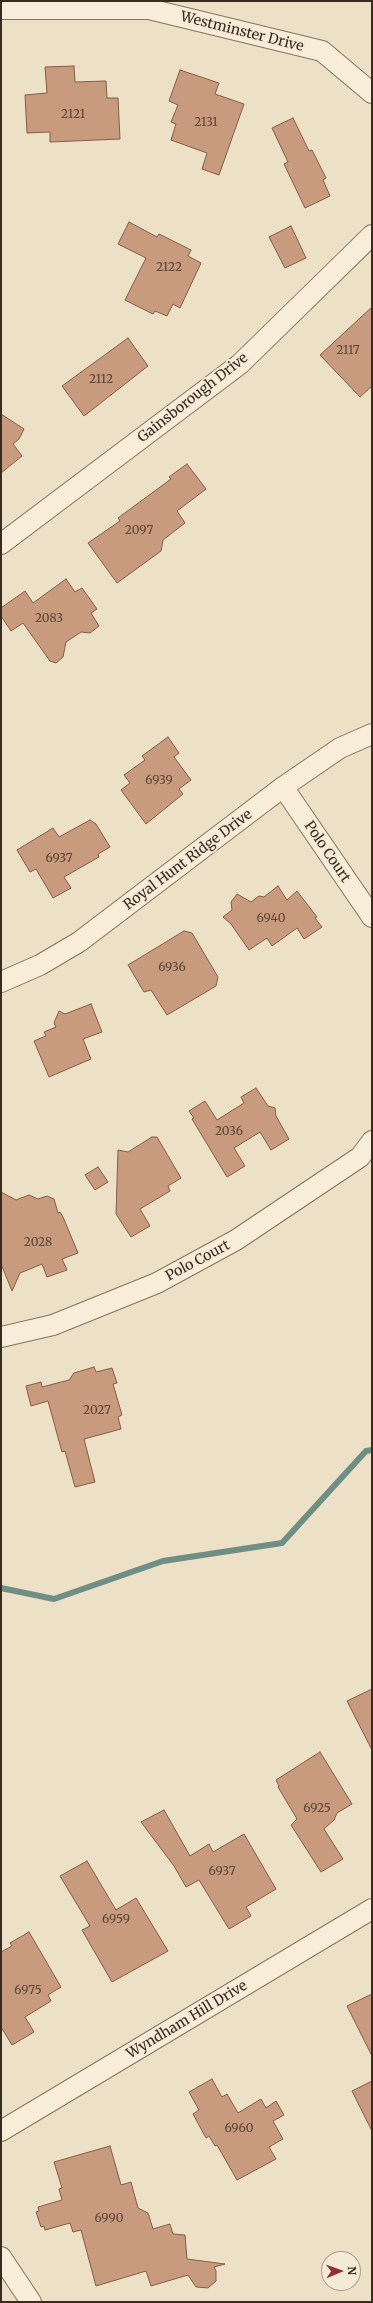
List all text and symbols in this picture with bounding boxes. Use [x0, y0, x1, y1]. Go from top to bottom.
street label: Westminster Drive [179, 9, 305, 55]
house number: 2121 [61, 108, 85, 122]
house number: 2131 [194, 116, 218, 130]
house number: 2122 [156, 261, 182, 275]
house number: 2117 [336, 344, 360, 358]
street label: Gainsborough Drive [135, 350, 251, 446]
house number: 2112 [89, 373, 113, 387]
house number: 2097 [125, 524, 153, 538]
house number: 2083 [35, 612, 63, 626]
house number: 6939 [145, 774, 173, 788]
street label: Royal Hunt Ridge Drive [120, 806, 256, 914]
street label: Polo Court [300, 818, 354, 886]
house number: 6937 [46, 852, 72, 866]
house number: 6940 [257, 912, 285, 926]
house number: 6936 [158, 961, 186, 975]
house number: 2036 [215, 1125, 243, 1139]
house number: 2028 [24, 1236, 52, 1250]
street label: Polo Court [163, 1237, 233, 1285]
house number: 2027 [83, 1404, 111, 1418]
house number: 6925 [303, 1802, 331, 1816]
house number: 6937 [209, 1865, 235, 1879]
house number: 6959 [102, 1913, 130, 1927]
street label: Wyndham Hill Drive [124, 1977, 250, 2063]
house number: 6975 [14, 1984, 42, 1998]
house number: 6960 [224, 2122, 254, 2136]
house number: 6990 [94, 2212, 124, 2226]
north arrow [321, 2251, 361, 2291]
text: N [345, 2266, 359, 2275]

